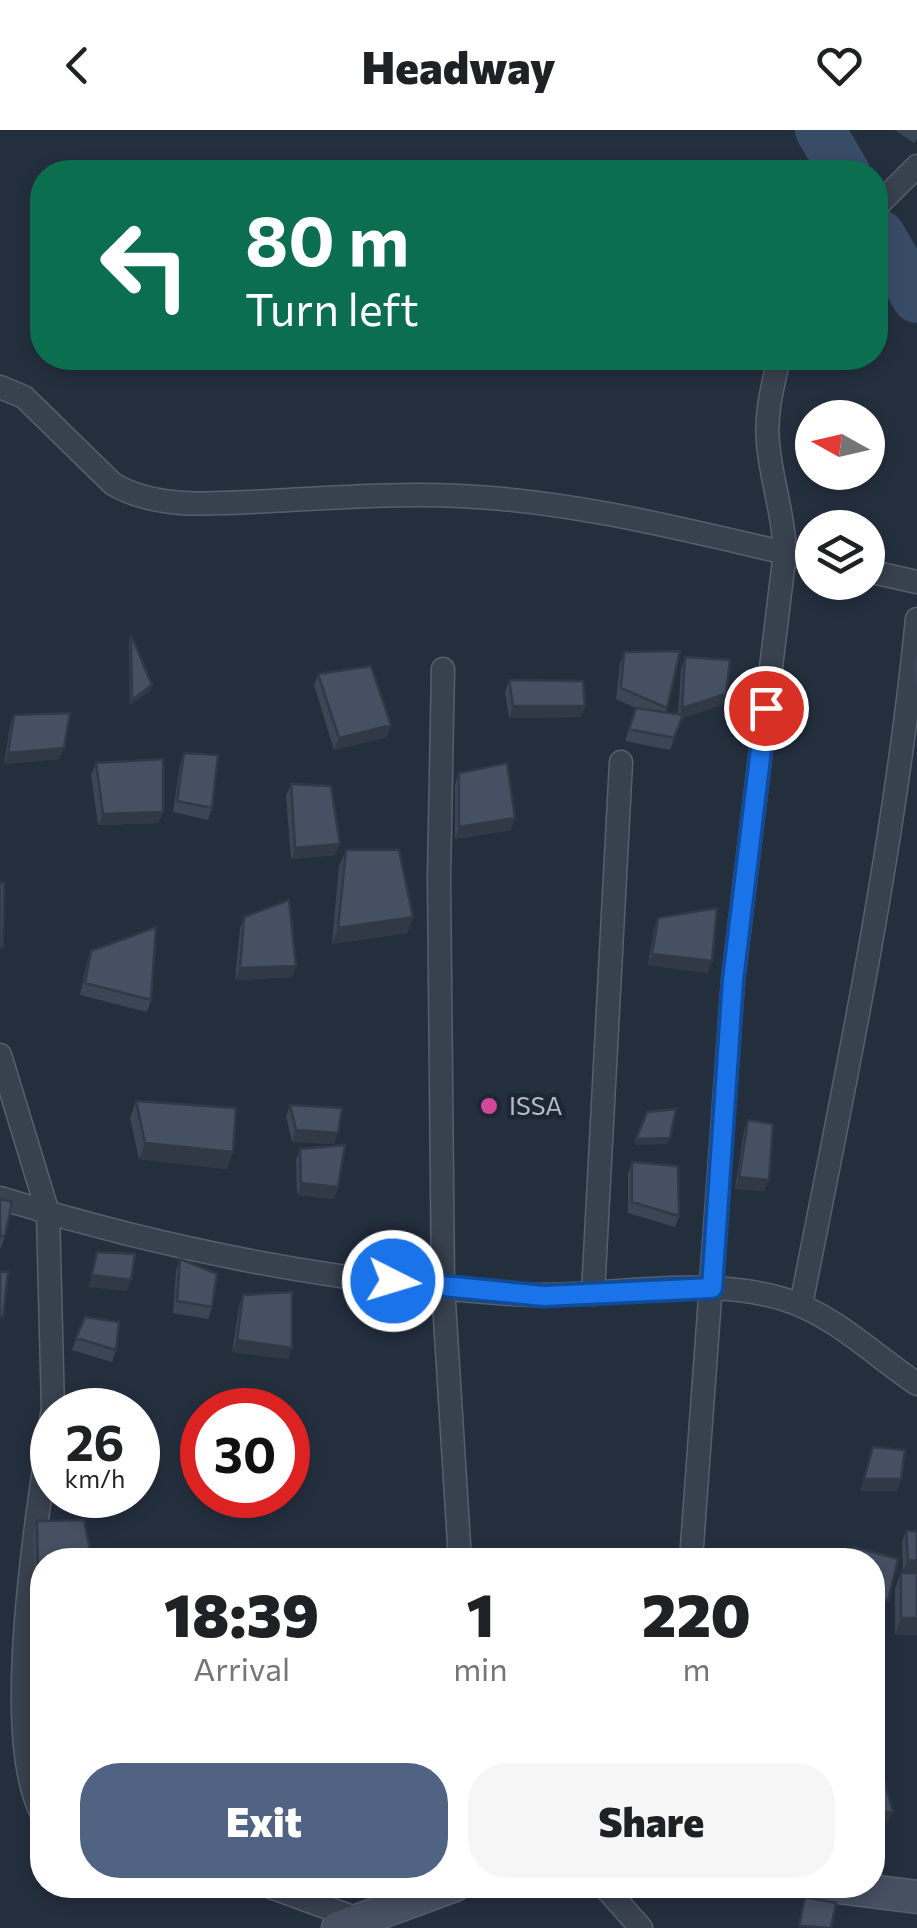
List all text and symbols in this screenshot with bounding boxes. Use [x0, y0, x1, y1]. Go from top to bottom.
icon: back [50, 38, 105, 93]
text: Headway [362, 38, 555, 93]
icon: heart [812, 38, 867, 93]
text: 80 m [245, 195, 409, 280]
icon: left [80, 200, 210, 330]
text: Turn left [245, 280, 419, 335]
north arrow [795, 400, 885, 490]
map controls [795, 400, 885, 600]
button: layers [795, 510, 885, 600]
pin [724, 666, 809, 751]
icon: arrive [739, 681, 794, 736]
place label: ISSA [509, 1090, 563, 1120]
marker: ISSA [478, 1095, 500, 1117]
position arrow [341, 1229, 445, 1333]
speed limit sign: 30 [180, 1388, 310, 1518]
text: 26 [65, 1410, 124, 1471]
text: km/h [65, 1463, 125, 1493]
text: 18:39 [164, 1576, 319, 1649]
text: 1 [466, 1576, 494, 1649]
text: 220 [642, 1576, 751, 1649]
text: Arrival [193, 1648, 290, 1688]
text: min [453, 1648, 508, 1688]
text: m [682, 1648, 710, 1688]
button: Exit [80, 1763, 448, 1878]
button: Share [468, 1763, 835, 1878]

